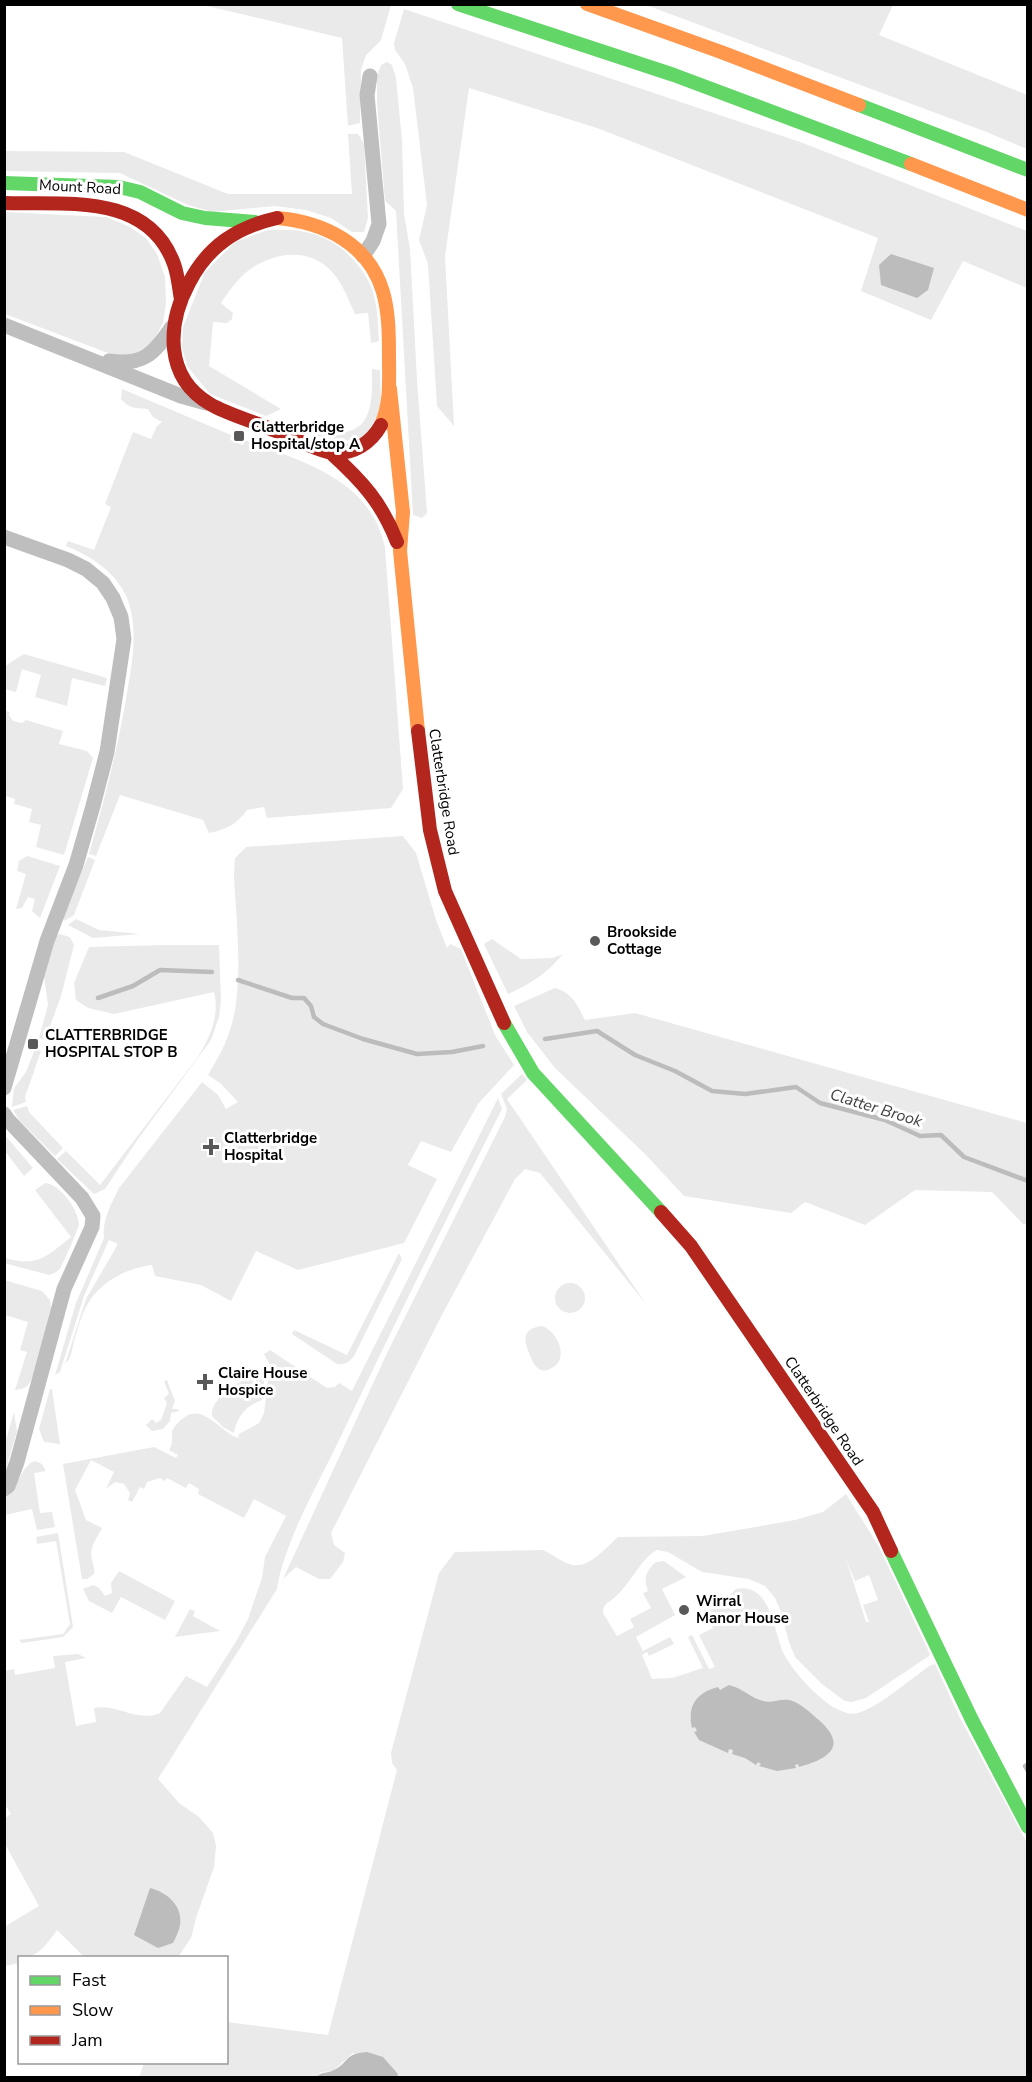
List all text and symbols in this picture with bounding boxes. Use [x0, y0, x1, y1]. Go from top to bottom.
street label: Mount Road [38, 175, 122, 199]
place label: Clatterbridge Hospital/stop A [251, 417, 361, 454]
marker: Clatterbridge Hospital/stop A [232, 429, 246, 443]
street label: Clatterbridge Road [424, 727, 464, 857]
place label: Brookside Cottage [607, 922, 677, 959]
marker: Brookside Cottage [588, 934, 602, 948]
place label: CLATTERBRIDGE HOSPITAL STOP B [45, 1025, 177, 1062]
marker: CLATTERBRIDGE HOSPITAL STOP B [26, 1037, 40, 1051]
water label: Clatter Brook [827, 1084, 926, 1133]
place label: Clatterbridge Hospital [224, 1128, 317, 1165]
marker: Clatterbridge Hospital [202, 1138, 220, 1156]
street label: Clatterbridge Road [780, 1352, 868, 1470]
place label: Claire House Hospice [218, 1363, 307, 1400]
marker: Claire House Hospice [196, 1373, 214, 1391]
place label: Wirral Manor House [696, 1591, 789, 1628]
marker: Wirral Manor House [677, 1603, 691, 1617]
legend [18, 1956, 228, 2064]
text: Fast [72, 1968, 107, 1992]
text: Slow [72, 1998, 113, 2022]
text: Jam [71, 2028, 103, 2052]

